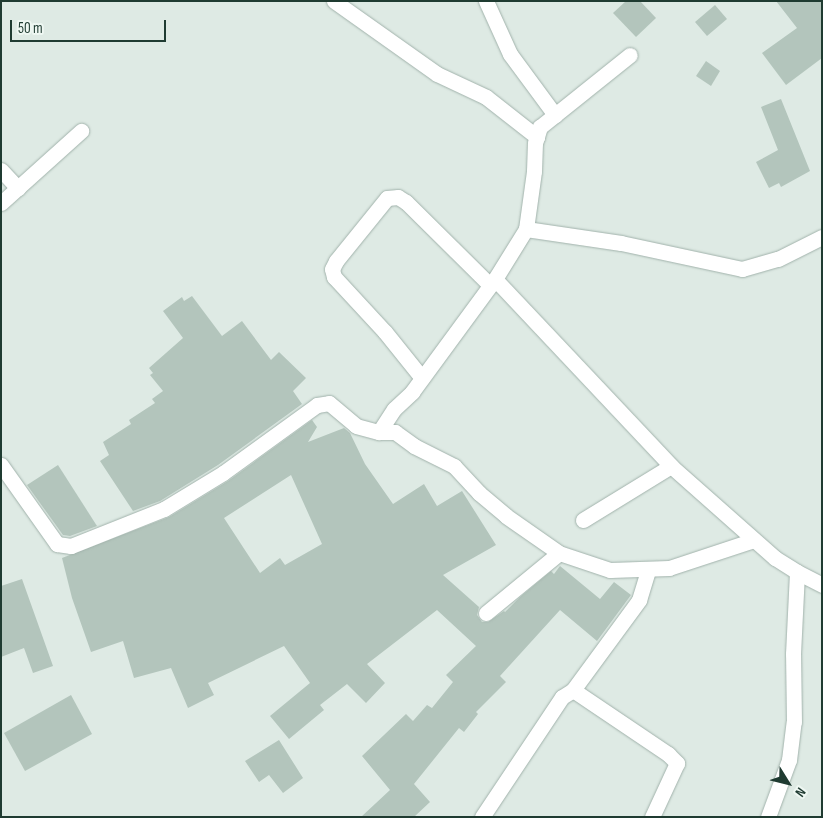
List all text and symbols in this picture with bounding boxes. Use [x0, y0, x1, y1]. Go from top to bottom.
scale bar [12, 10, 169, 42]
text: 50 m [18, 19, 43, 38]
north arrow [763, 758, 813, 808]
text: N [791, 784, 810, 800]

